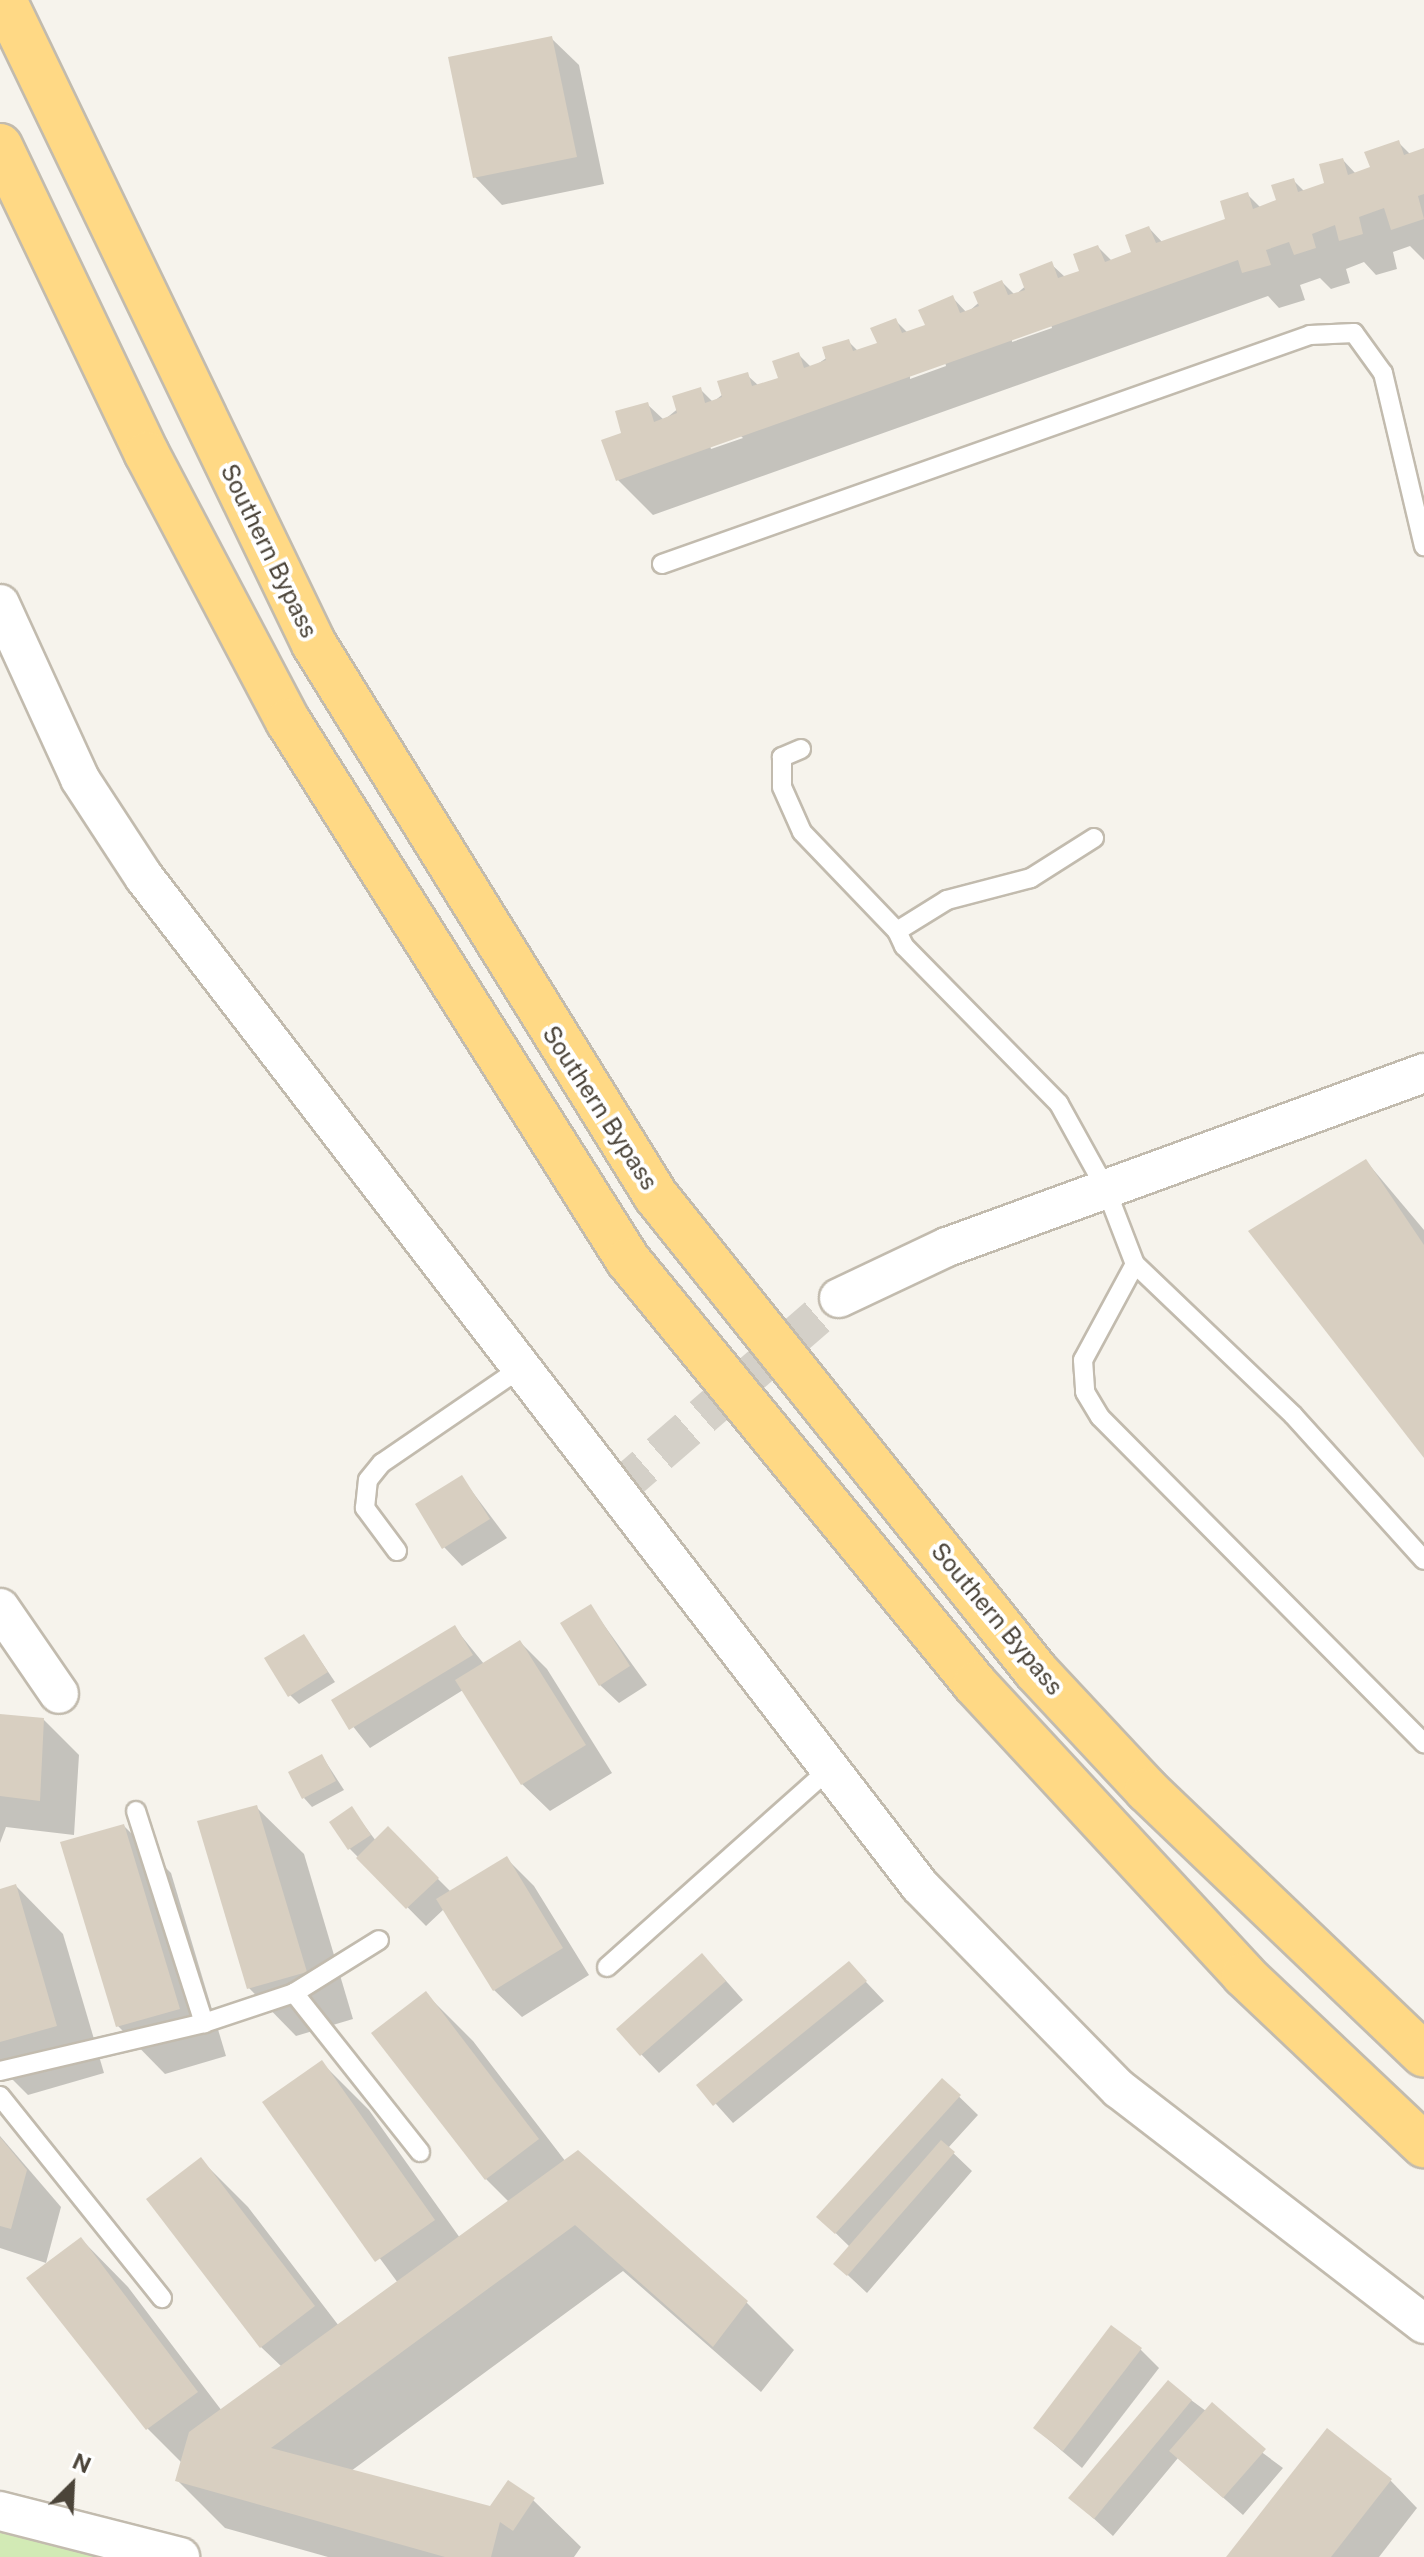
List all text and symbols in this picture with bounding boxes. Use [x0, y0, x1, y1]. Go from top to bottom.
street label: Southern Bypass [214, 459, 324, 643]
street label: Southern Bypass [536, 1021, 664, 1195]
street label: Southern Bypass [925, 1537, 1069, 1701]
north arrow [32, 2445, 112, 2525]
text: N [69, 2448, 95, 2478]

